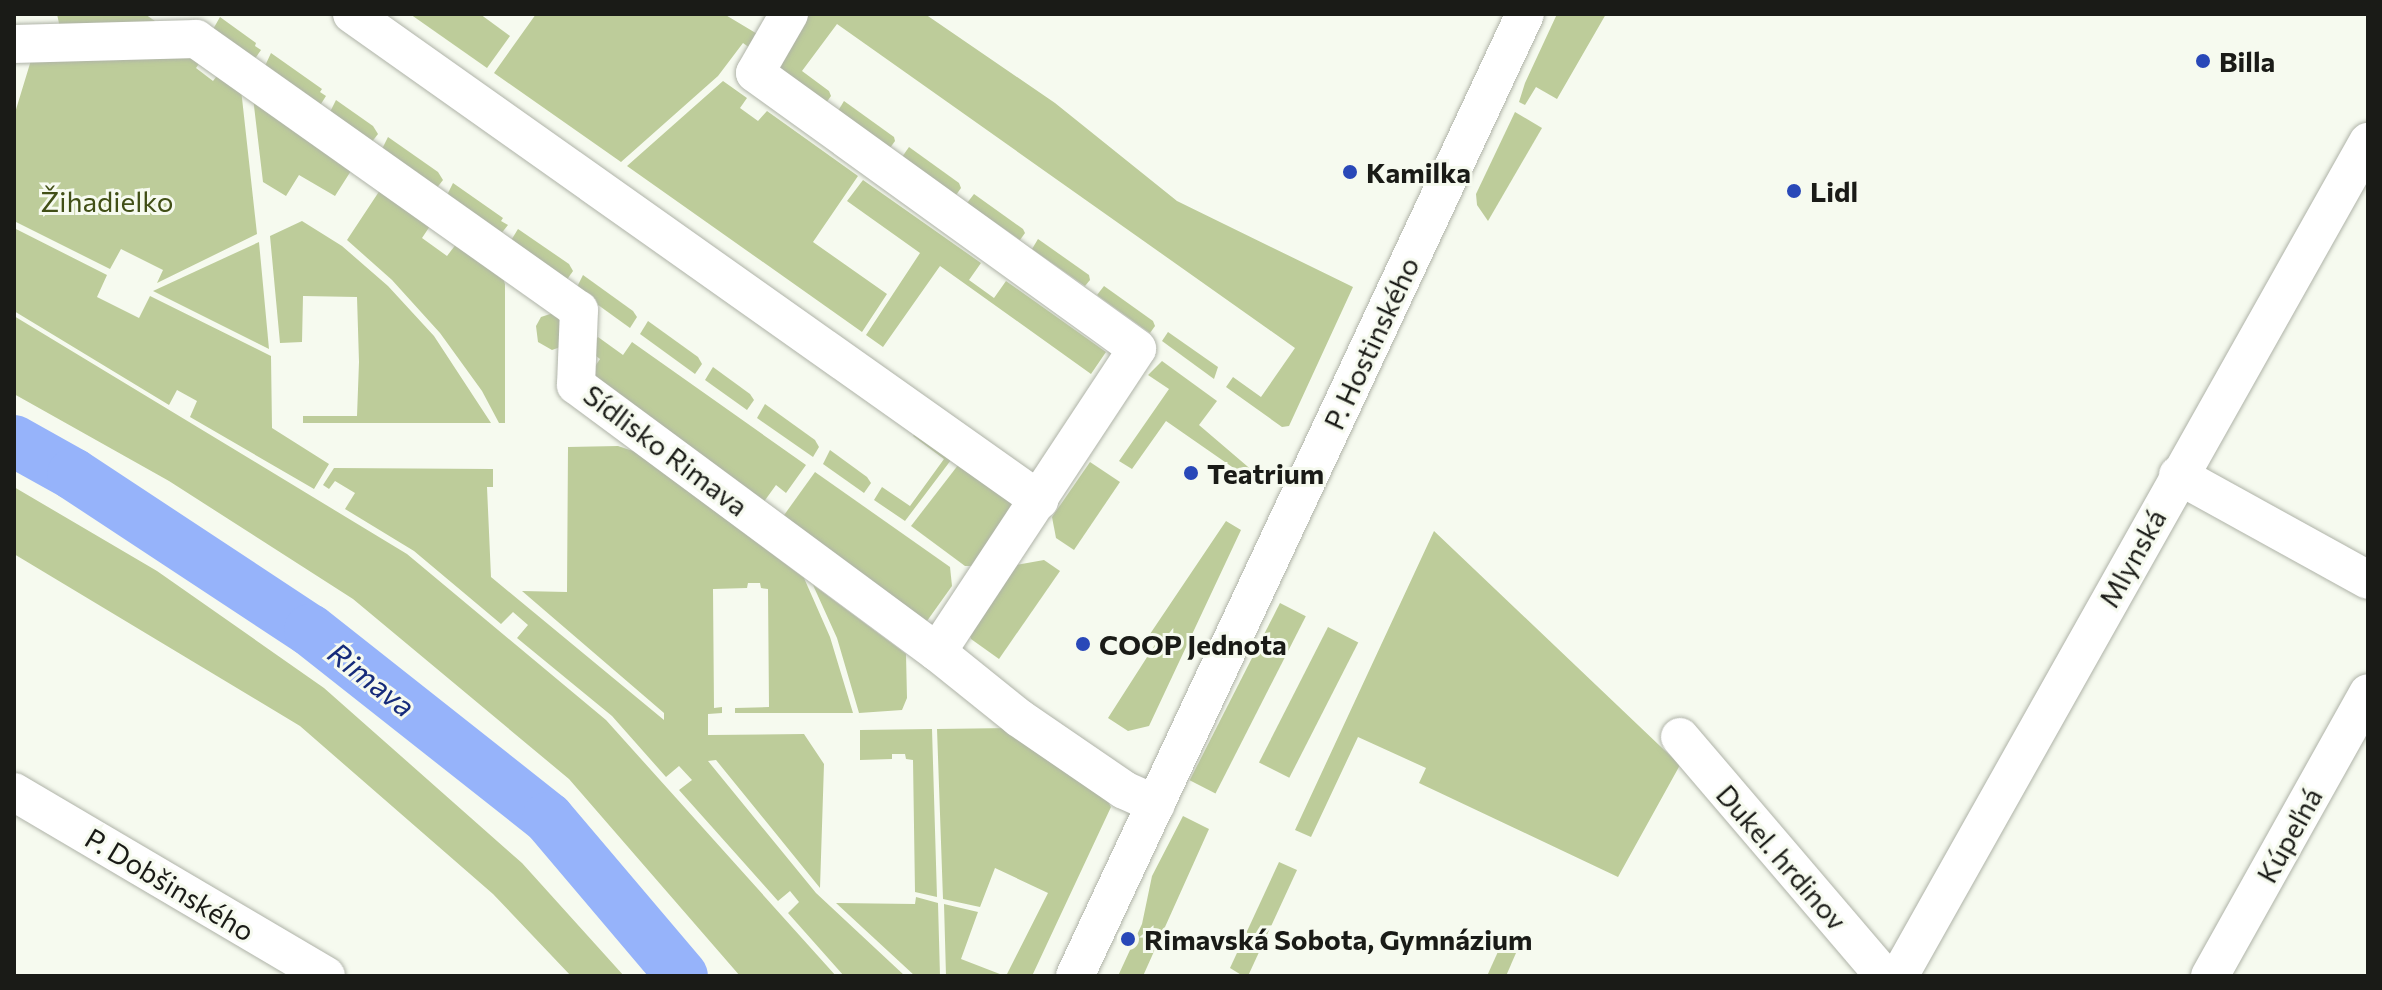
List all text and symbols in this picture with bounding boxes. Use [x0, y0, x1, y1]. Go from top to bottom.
place label: Billa [2219, 44, 2275, 78]
marker: Billa [2194, 52, 2212, 70]
place label: Kamilka [1366, 155, 1471, 189]
marker: Kamilka [1341, 163, 1359, 181]
place label: Lidl [1810, 174, 1858, 208]
marker: Lidl [1785, 182, 1803, 200]
park label: Žihadielko [40, 184, 174, 218]
street label: P. Hostinského [1316, 251, 1426, 435]
street label: Sídlisko Rimava [577, 377, 755, 523]
place label: Teatrium [1207, 456, 1324, 490]
marker: Teatrium [1182, 464, 1200, 482]
street label: Mlynská [2091, 503, 2173, 613]
place label: COOP Jednota [1099, 627, 1287, 661]
water label: Rimava [322, 634, 422, 724]
marker: COOP Jednota [1074, 635, 1092, 653]
street label: Dukel. hrdinov [1710, 778, 1854, 936]
street label: Kúpeľná [2249, 782, 2329, 888]
street label: P. Dobšinského [79, 820, 261, 948]
place label: Rimavská Sobota, Gymnázium [1144, 922, 1532, 956]
marker: Rimavská Sobota, Gymnázium [1119, 930, 1137, 948]

